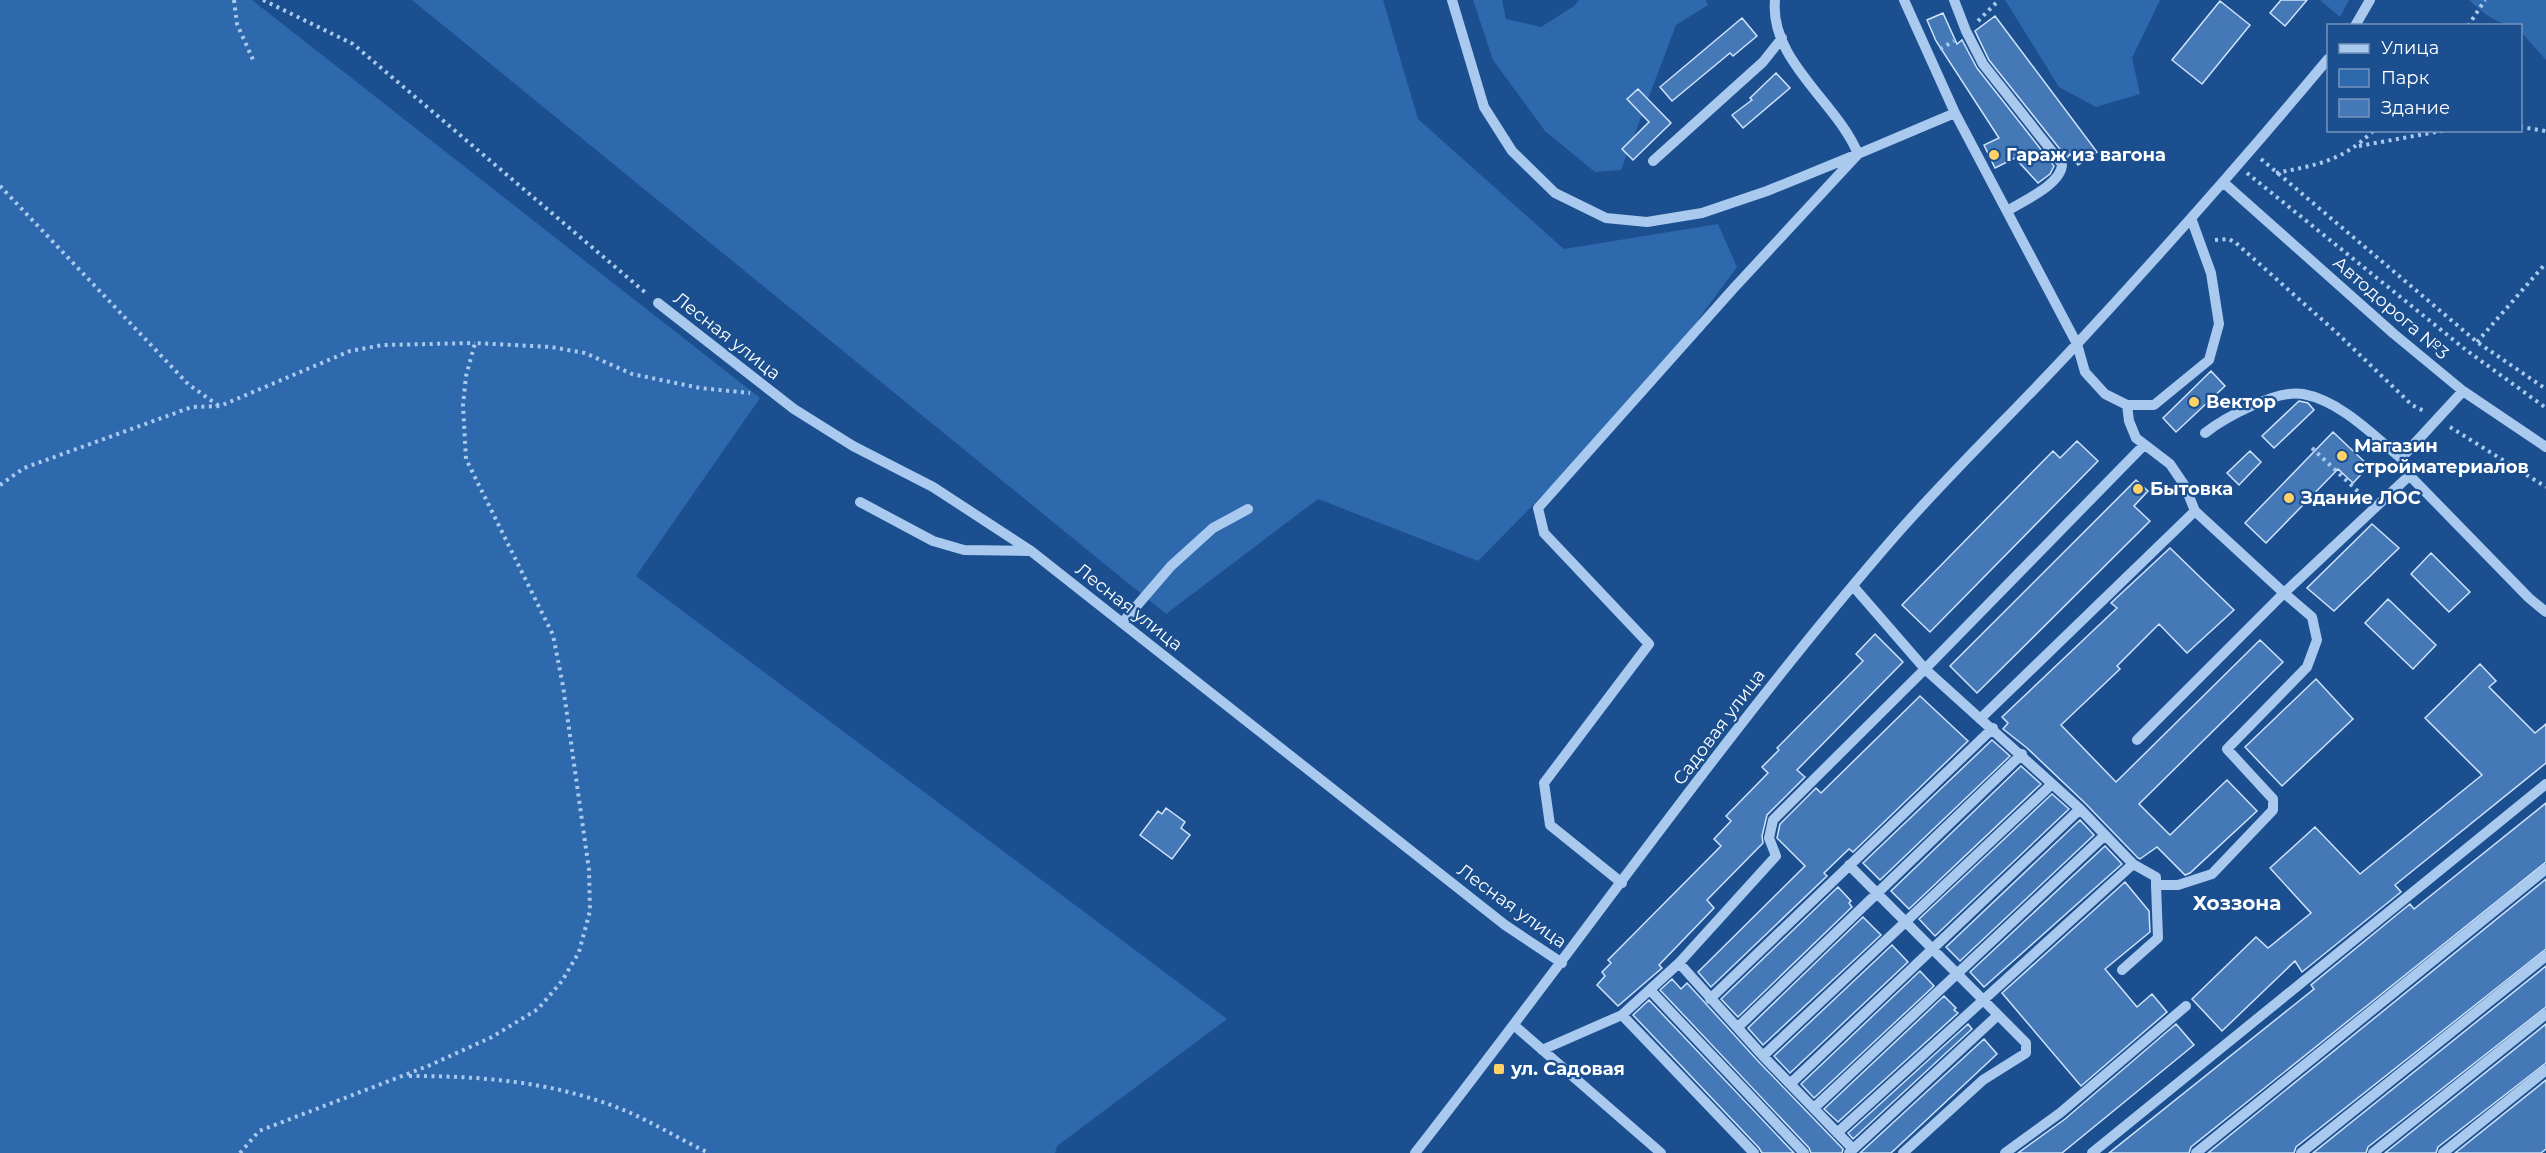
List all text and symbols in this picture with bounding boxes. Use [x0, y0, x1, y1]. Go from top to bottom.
legend [2327, 24, 2522, 132]
text: Улица [2381, 37, 2439, 59]
text: Парк [2381, 67, 2430, 89]
text: Здание [2381, 97, 2450, 119]
place label: Гараж из вагона [2006, 144, 2166, 166]
marker: Гараж из вагона [1987, 148, 2001, 162]
street label: Автодорога №3 [2329, 252, 2453, 364]
street label: Лесная улица [669, 287, 785, 385]
place label: Вектор [2206, 391, 2276, 413]
marker: Вектор [2187, 395, 2201, 409]
place label: Магазин стройматериалов [2354, 435, 2529, 478]
marker: Магазин стройматериалов [2335, 449, 2349, 463]
place label: Бытовка [2150, 478, 2233, 500]
marker: Бытовка [2131, 482, 2145, 496]
place label: Здание ЛОС [2300, 487, 2421, 509]
marker: Здание ЛОС [2282, 491, 2296, 505]
street label: Лесная улица [1071, 558, 1187, 656]
street label: Садовая улица [1668, 665, 1770, 789]
street label: Лесная улица [1453, 859, 1571, 953]
district label: Хоззона [2193, 891, 2281, 915]
place label: ул. Садовая [1510, 1058, 1625, 1080]
marker: ул. Садовая [1492, 1062, 1506, 1076]

